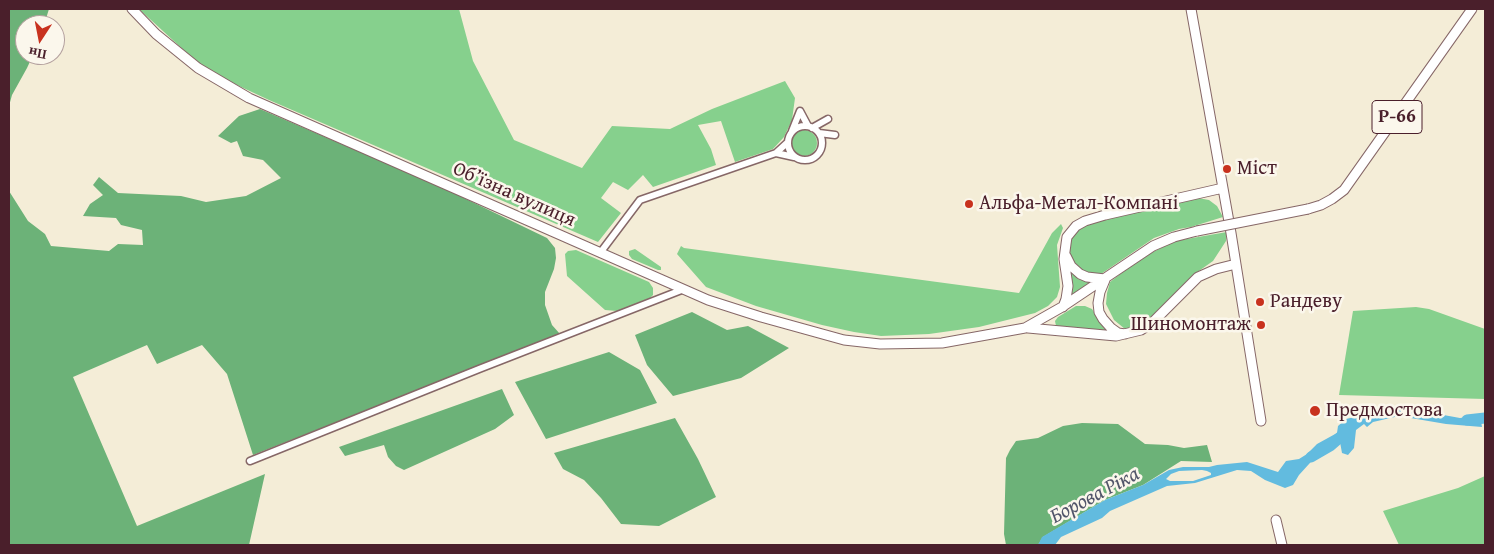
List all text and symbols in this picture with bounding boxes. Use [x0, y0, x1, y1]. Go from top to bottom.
north arrow [15, 15, 65, 65]
text: Пн [27, 42, 48, 65]
road number: Р-66 [1372, 100, 1422, 134]
street label: Об’їзна вулиця [449, 157, 579, 233]
place label: Міст [1237, 157, 1277, 181]
marker: Міст [1221, 163, 1233, 175]
place label: Альфа-Метал-Компані [979, 192, 1178, 216]
marker: Альфа-Метал-Компані [963, 198, 975, 210]
place label: Рандеву [1270, 290, 1342, 314]
marker: Рандеву [1254, 296, 1266, 308]
place label: Шиномонтаж [1131, 313, 1251, 337]
marker: Шиномонтаж [1255, 319, 1267, 331]
place label: Предмостова [1326, 399, 1442, 423]
marker: Предмостова [1308, 404, 1322, 418]
water label: Борова Ріка [1046, 462, 1144, 530]

